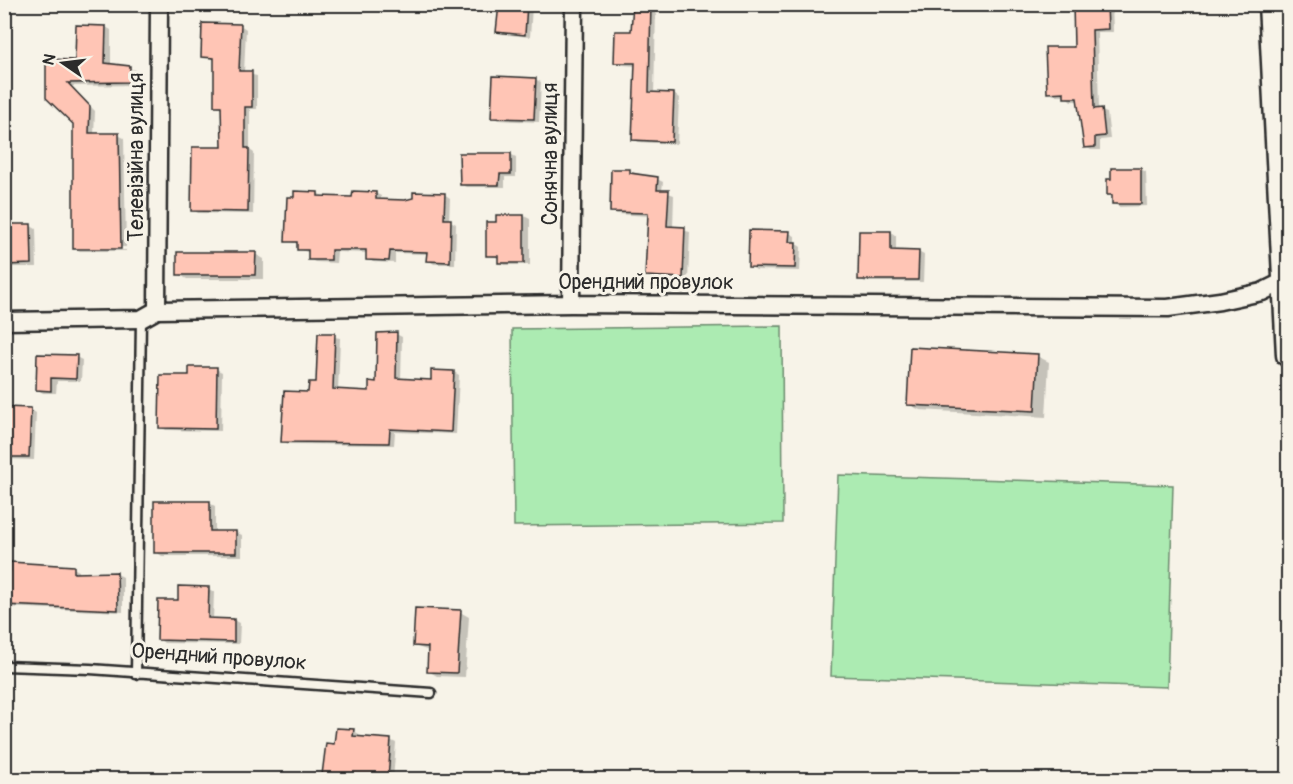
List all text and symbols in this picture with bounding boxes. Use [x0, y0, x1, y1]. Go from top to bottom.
north arrow [33, 33, 93, 93]
text: N [38, 52, 60, 67]
street label: Телевізійна вулиця [123, 73, 150, 241]
street label: Сонячна вулиця [537, 83, 564, 225]
street label: Орендний провулок [558, 269, 734, 296]
street label: Орендний провулок [131, 637, 308, 677]

